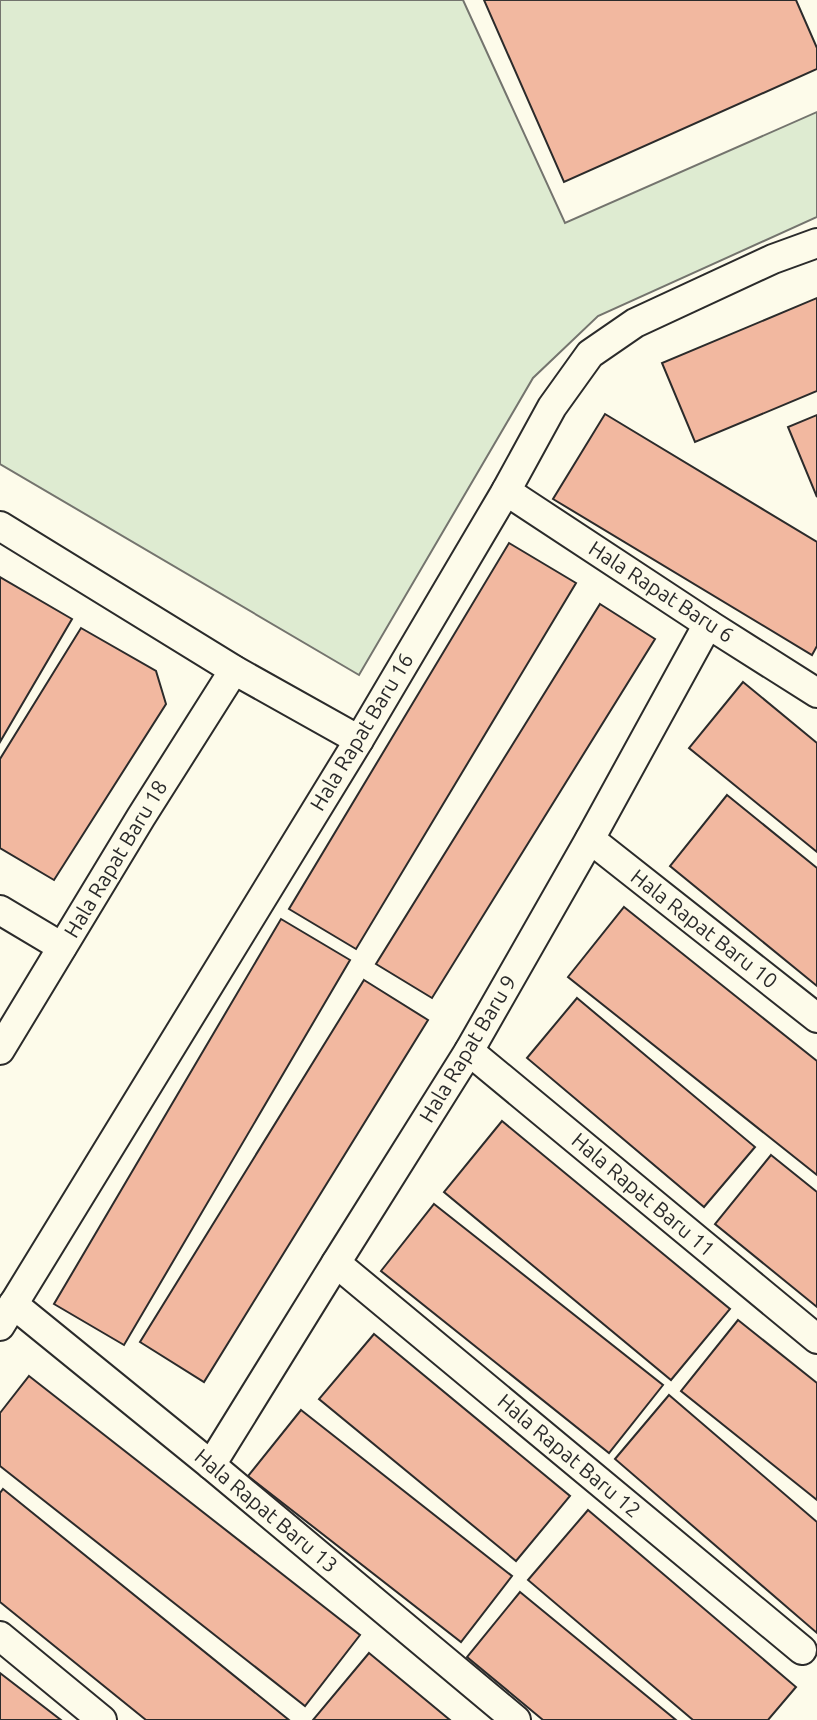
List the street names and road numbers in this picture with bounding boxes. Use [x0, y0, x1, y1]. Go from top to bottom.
street label: Hala Rapat Baru 6 [585, 536, 738, 647]
street label: Hala Rapat Baru 16 [305, 649, 418, 814]
street label: Hala Rapat Baru 18 [59, 776, 172, 941]
street label: Hala Rapat Baru 10 [627, 864, 783, 993]
street label: Hala Rapat Baru 9 [414, 971, 521, 1126]
street label: Hala Rapat Baru 11 [567, 1127, 720, 1261]
street label: Hala Rapat Baru 12 [493, 1388, 646, 1522]
street label: Hala Rapat Baru 13 [190, 1443, 343, 1577]

